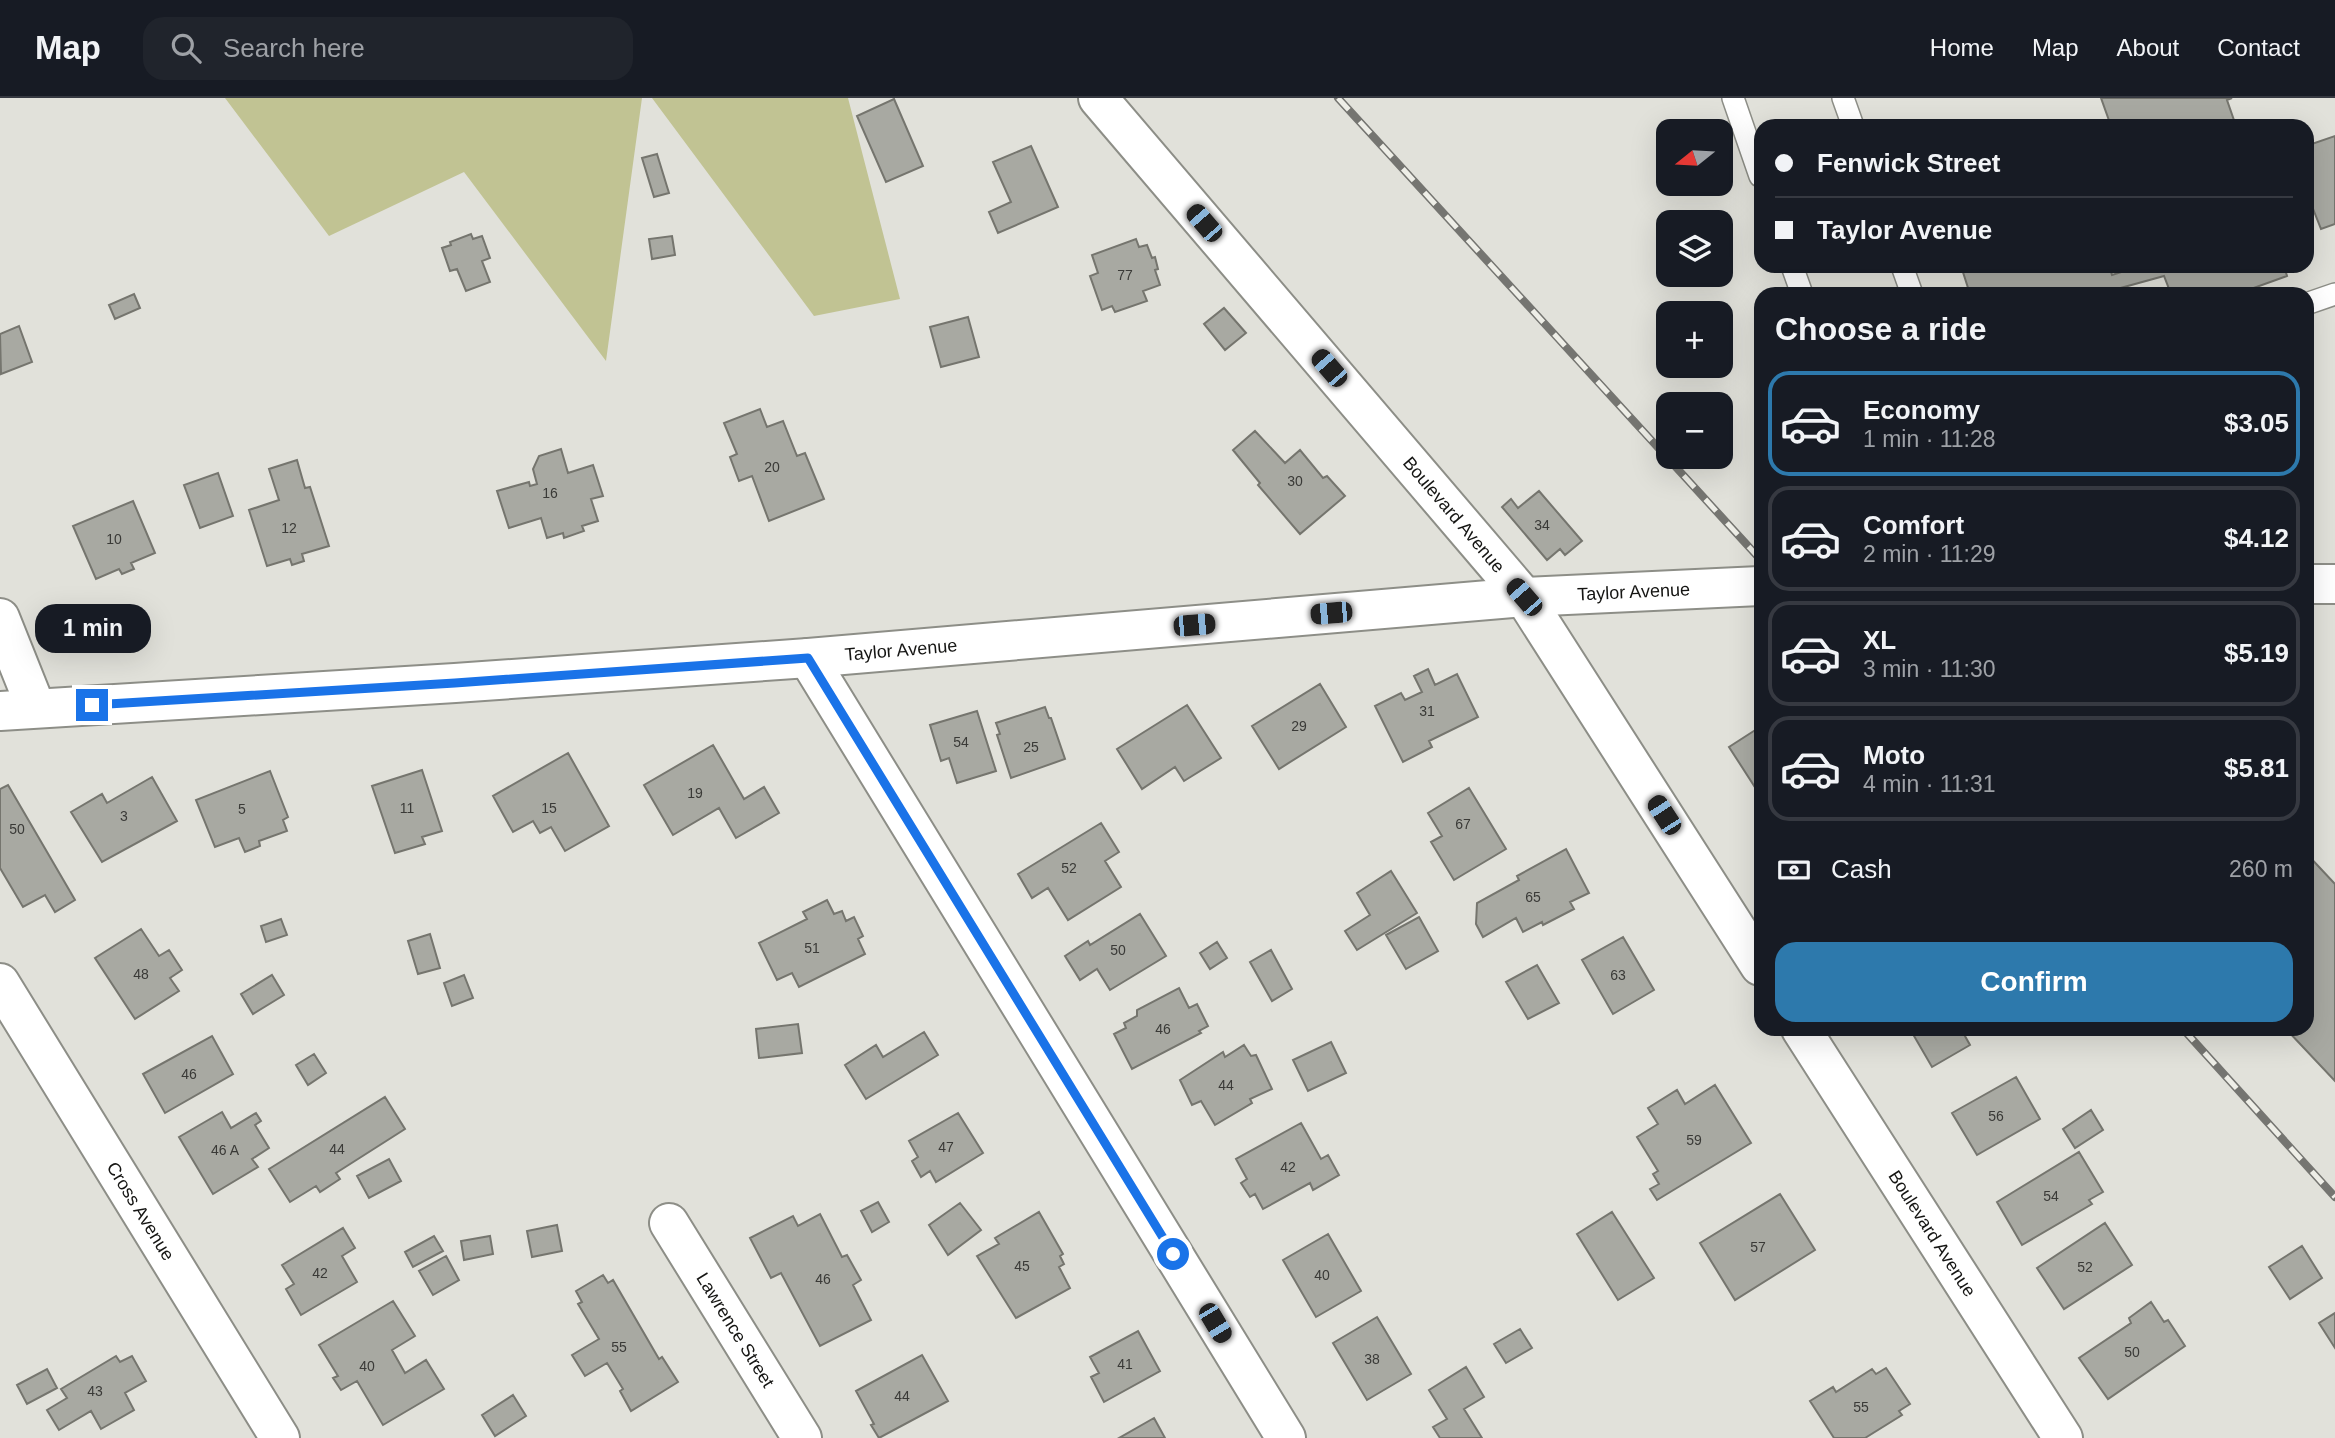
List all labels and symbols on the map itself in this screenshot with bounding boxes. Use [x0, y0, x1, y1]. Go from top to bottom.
north arrow [1656, 119, 1732, 196]
car [1183, 200, 1226, 246]
house number: 77 [1117, 267, 1133, 283]
car [1308, 345, 1351, 391]
street label: Boulevard Avenue [1399, 453, 1509, 577]
house number: 20 [764, 459, 780, 475]
house number: 30 [1287, 473, 1303, 489]
house number: 16 [542, 485, 558, 501]
house number: 34 [1534, 517, 1550, 533]
house number: 12 [281, 520, 297, 536]
house number: 10 [106, 531, 122, 547]
car [1503, 574, 1546, 620]
street label: Taylor Avenue [1577, 579, 1690, 605]
car [1310, 601, 1353, 625]
callout: 1 min [34, 603, 150, 652]
car [1173, 613, 1216, 637]
street label: Taylor Avenue [844, 635, 958, 665]
route end [76, 689, 108, 721]
house number: 31 [1419, 703, 1435, 719]
house number: 29 [1291, 718, 1307, 734]
house number: 54 [953, 734, 969, 750]
house number: 25 [1023, 739, 1039, 755]
house number: 19 [687, 785, 703, 801]
car [1644, 792, 1685, 838]
house number: 11 [400, 800, 414, 816]
house number: 15 [541, 800, 557, 816]
house number: 5 [238, 801, 246, 817]
house number: 3 [120, 808, 128, 824]
house number: 67 [1455, 816, 1471, 832]
house number: 50 [9, 821, 25, 837]
house number: 52 [1061, 860, 1077, 876]
house number: 65 [1525, 889, 1541, 905]
house number: 51 [804, 940, 820, 956]
house number: 50 [1110, 942, 1126, 958]
house number: 48 [133, 966, 149, 982]
house number: 63 [1610, 967, 1626, 983]
house number: 46 [1155, 1021, 1171, 1037]
house number: 46 [181, 1066, 197, 1082]
house number: 44 [1218, 1077, 1234, 1093]
house number: 56 [1988, 1108, 2004, 1124]
house number: 59 [1686, 1132, 1702, 1148]
house number: 47 [938, 1139, 954, 1155]
house number: 44 [329, 1141, 345, 1157]
house number: 46 A [211, 1142, 240, 1158]
street label: Cross Avenue [103, 1158, 178, 1264]
house number: 42 [1280, 1159, 1296, 1175]
street label: Boulevard Avenue [1884, 1167, 1980, 1300]
house number: 54 [2043, 1188, 2059, 1204]
route start [1157, 1238, 1189, 1270]
house number: 57 [1750, 1239, 1766, 1255]
house number: 45 [1014, 1258, 1030, 1274]
house number: 52 [2077, 1259, 2093, 1275]
house number: 42 [312, 1265, 328, 1281]
house number: 40 [1314, 1267, 1330, 1283]
street label: Lawrence Street [692, 1269, 778, 1391]
house number: 46 [815, 1271, 831, 1287]
car [1196, 1300, 1235, 1346]
house number: 55 [611, 1339, 627, 1355]
house number: 50 [2124, 1344, 2140, 1360]
house number: 38 [1364, 1351, 1380, 1367]
house number: 41 [1117, 1356, 1133, 1372]
house number: 40 [359, 1358, 375, 1374]
house number: 43 [87, 1383, 103, 1399]
house number: 44 [894, 1388, 910, 1404]
house number: 55 [1853, 1399, 1869, 1415]

